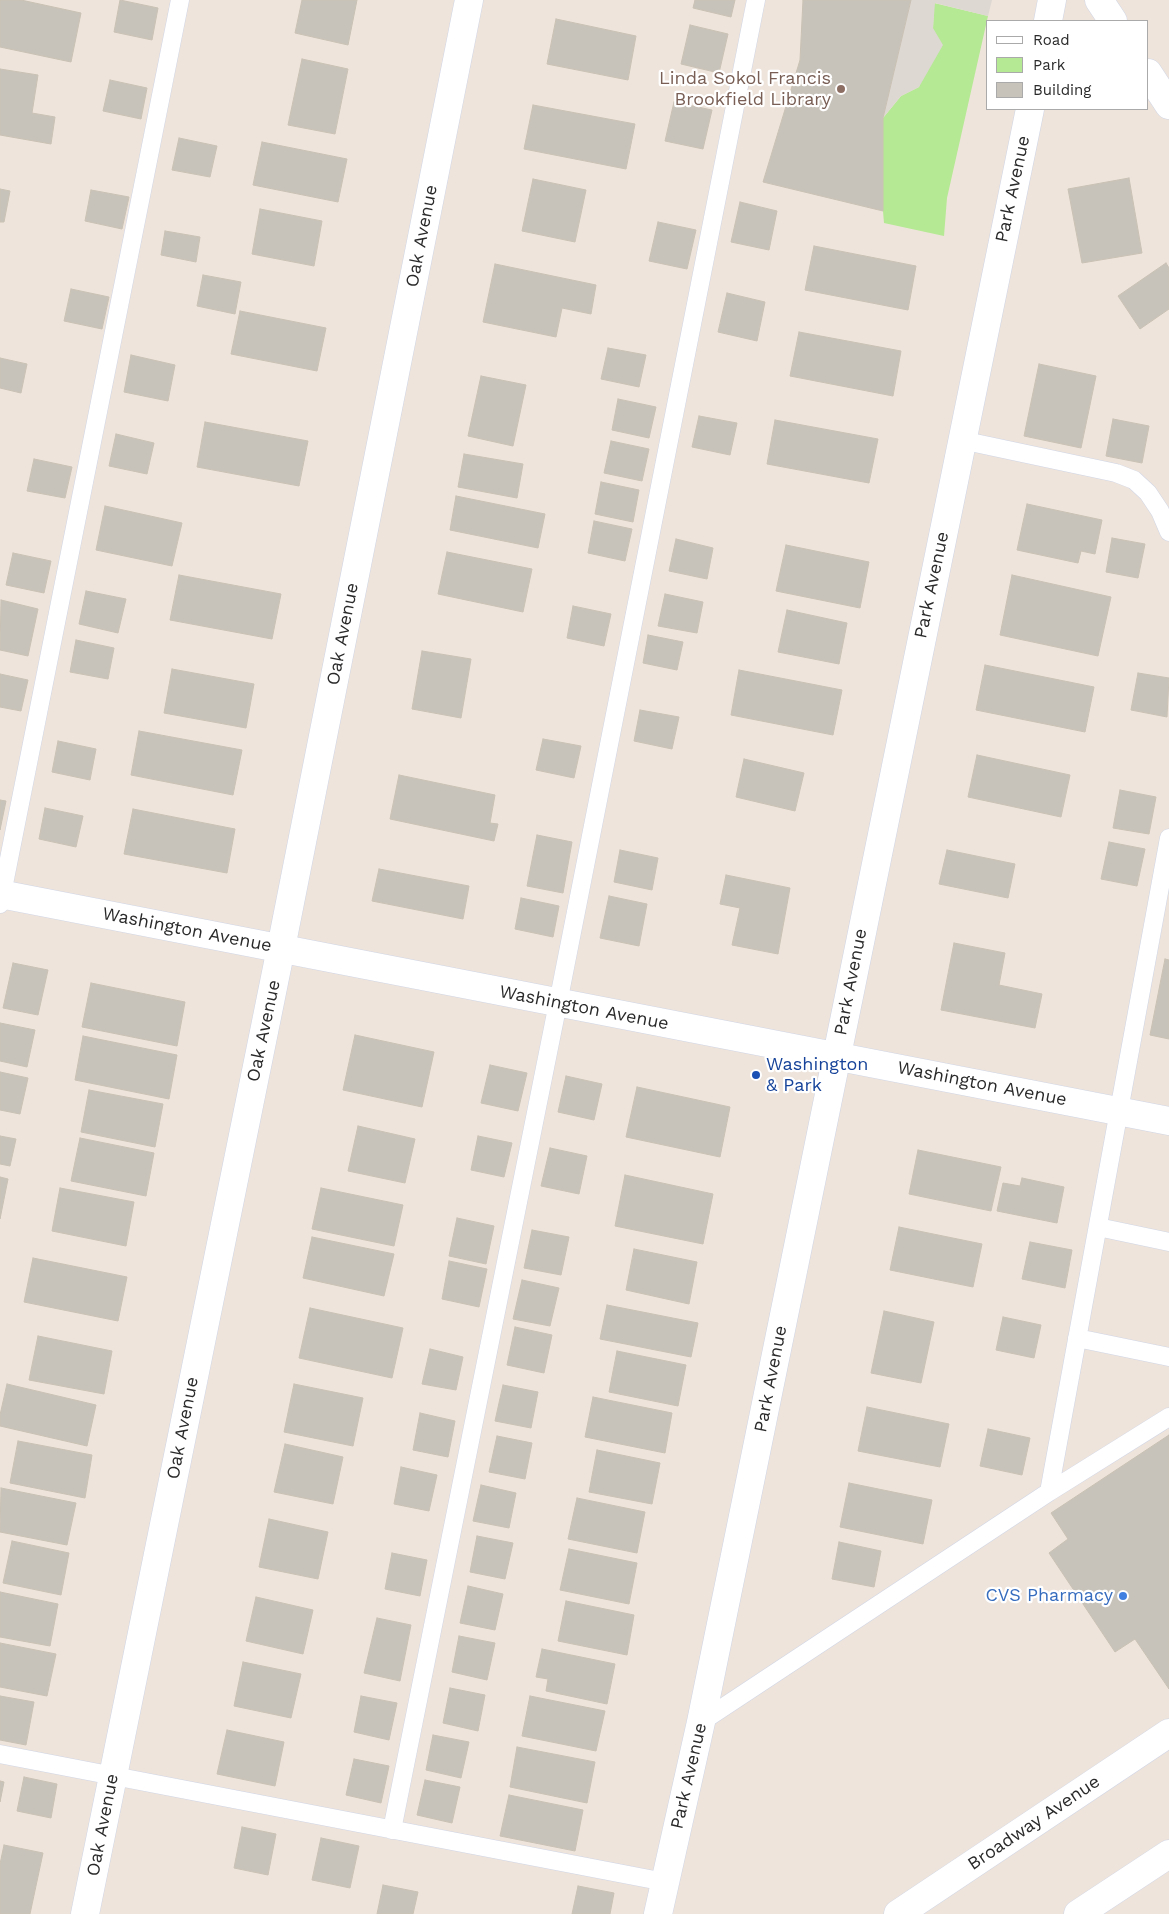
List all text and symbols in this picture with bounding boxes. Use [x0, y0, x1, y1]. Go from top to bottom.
legend [986, 20, 1149, 110]
text: Road [1033, 31, 1070, 49]
text: Park [1033, 56, 1065, 74]
place label: Linda Sokol Francis Brookfield Library [659, 68, 831, 110]
text: Building [1033, 81, 1091, 99]
marker: Linda Sokol Francis Brookfield Library [835, 83, 847, 95]
street label: Park Avenue [991, 134, 1035, 244]
street label: Oak Avenue [402, 183, 442, 289]
street label: Park Avenue [910, 530, 954, 640]
street label: Oak Avenue [323, 581, 363, 687]
street label: Washington Avenue [100, 903, 274, 957]
street label: Park Avenue [830, 927, 872, 1037]
street label: Oak Avenue [243, 978, 285, 1084]
street label: Washington Avenue [497, 981, 671, 1035]
place label: Washington & Park [766, 1054, 868, 1096]
street label: Washington Avenue [895, 1057, 1069, 1111]
marker: Washington & Park [750, 1069, 762, 1081]
street label: Park Avenue [750, 1324, 792, 1434]
street label: Oak Avenue [163, 1375, 203, 1481]
place label: CVS Pharmacy [986, 1585, 1113, 1607]
marker: CVS Pharmacy [1117, 1590, 1129, 1602]
street label: Park Avenue [666, 1721, 712, 1831]
street label: Broadway Avenue [964, 1771, 1104, 1875]
street label: Oak Avenue [83, 1772, 123, 1878]

